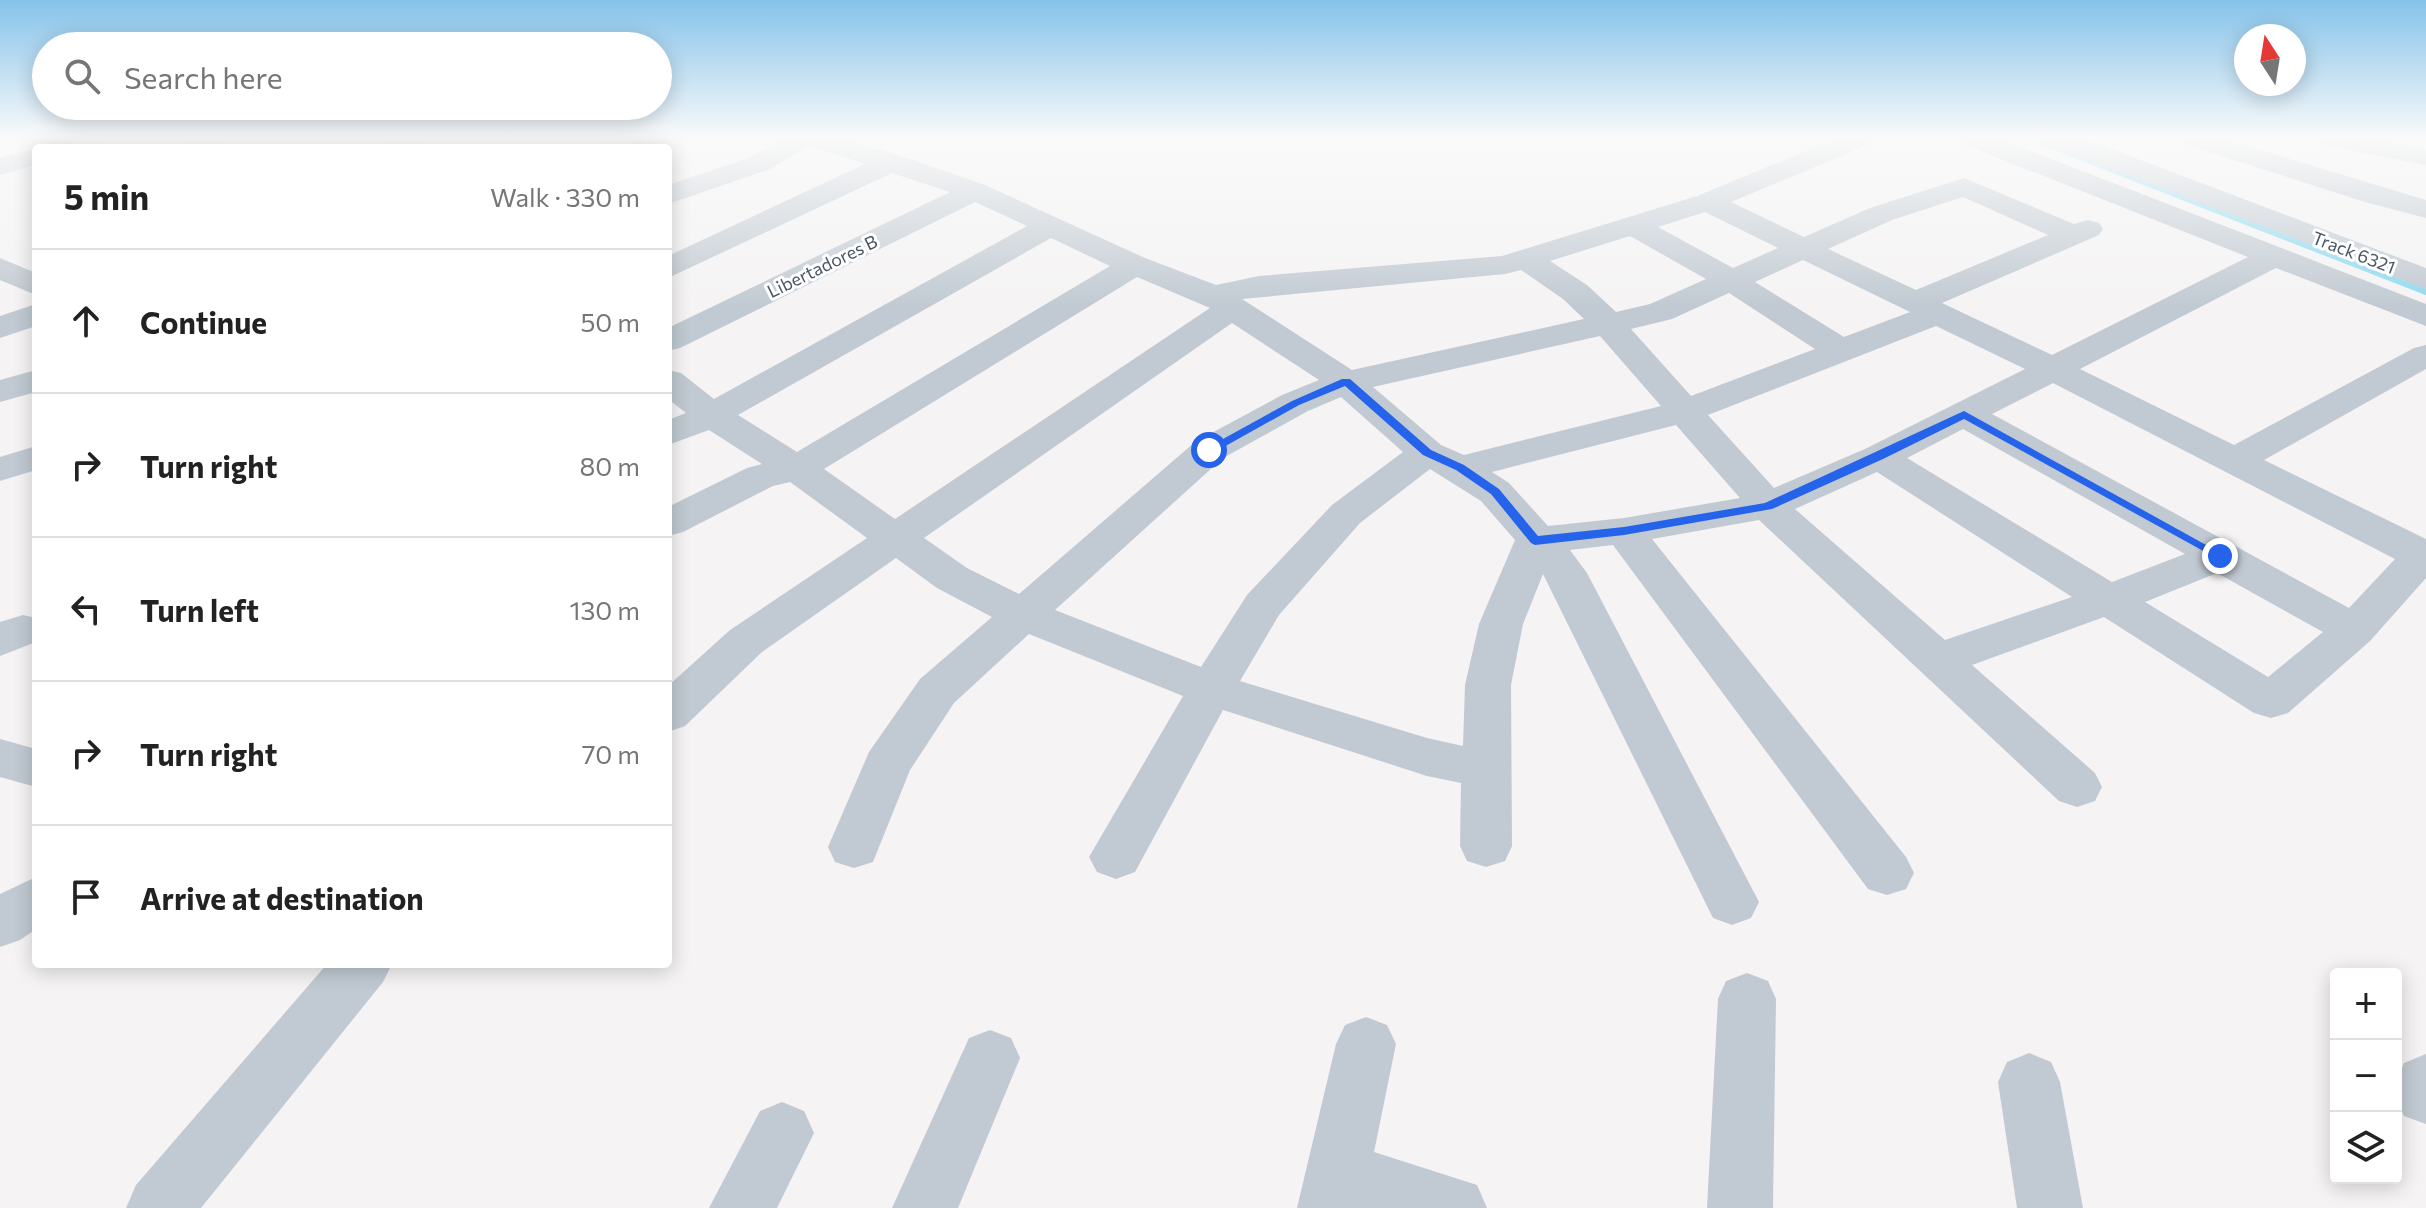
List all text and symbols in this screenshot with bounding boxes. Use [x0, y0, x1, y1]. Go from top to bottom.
north arrow [2234, 24, 2306, 96]
search box [32, 32, 672, 120]
icon: search [60, 54, 104, 98]
text: Search here [124, 58, 283, 95]
text: 5 min [64, 175, 149, 217]
text: Walk · 330 m [490, 181, 640, 212]
street label: Track 6321 [2309, 226, 2399, 278]
street label: Libertadores B [763, 230, 881, 302]
icon: ahead [64, 299, 108, 343]
text: Continue [140, 303, 267, 340]
text: 50 m [580, 306, 640, 337]
route start [1191, 432, 1227, 468]
icon: right [64, 443, 108, 487]
text: Turn right [140, 447, 277, 484]
text: 80 m [580, 450, 640, 481]
route end [2202, 538, 2238, 574]
icon: left [64, 587, 108, 631]
text: Turn left [140, 591, 259, 628]
text: 130 m [569, 594, 640, 625]
icon: right [64, 731, 108, 775]
text: Turn right [140, 735, 277, 772]
text: 70 m [582, 738, 640, 769]
icon: arrive [64, 875, 108, 919]
text: Arrive at destination [140, 879, 424, 916]
map controls [2330, 968, 2402, 1184]
button: + [2330, 968, 2402, 1040]
button: − [2330, 1040, 2402, 1112]
button: layers [2330, 1112, 2402, 1184]

